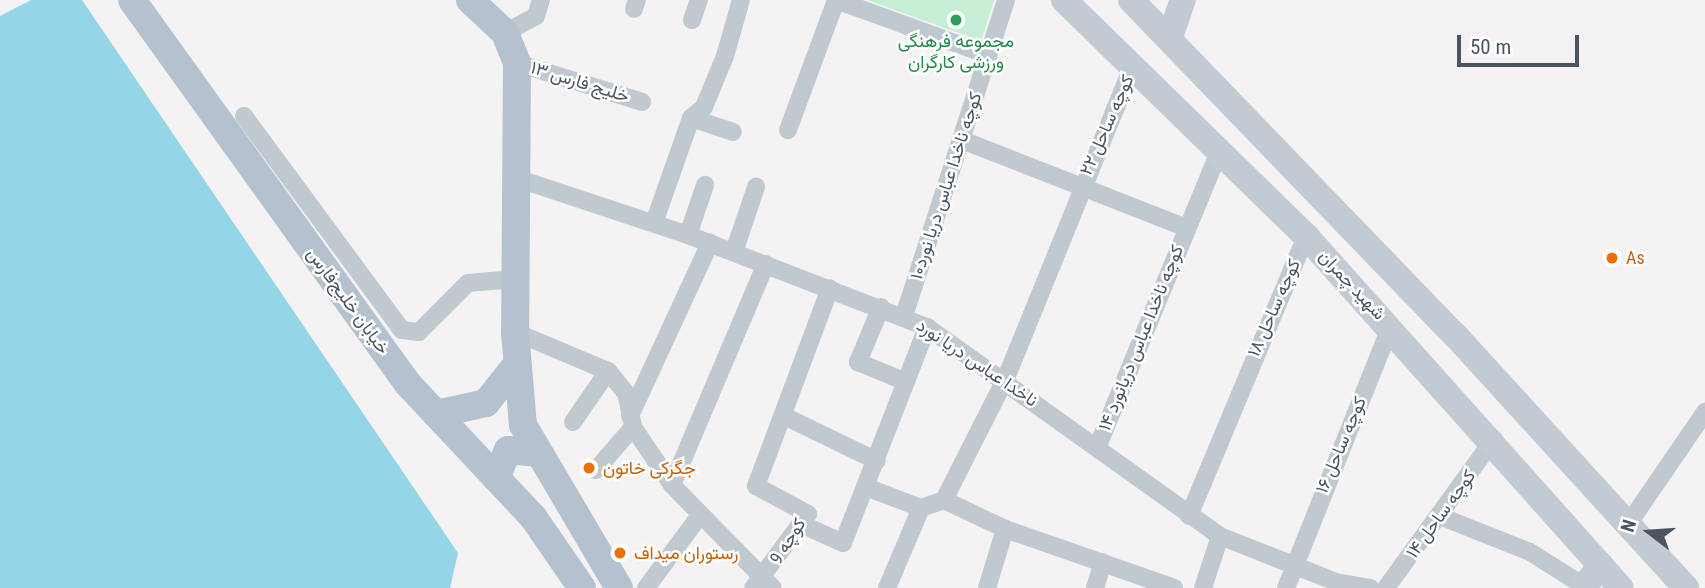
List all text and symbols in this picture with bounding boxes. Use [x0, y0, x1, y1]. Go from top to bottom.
marker: مجموعه فرهنگی ورزشی کارگران [948, 12, 964, 28]
scale bar [1460, 21, 1582, 65]
place label: مجموعه فرهنگی ورزشی کارگران [898, 31, 1014, 74]
text: 50 m [1470, 35, 1511, 59]
street label: خلیج فارس ۱۳ [528, 57, 632, 107]
street label: کوچه ساحل ۲۲ [1075, 71, 1139, 179]
street label: کوچه ناخدا عباس دریا نورد۱۰ [906, 90, 986, 282]
street label: کوچه ناخدا عباس دریانورد ۱۴ [1094, 242, 1188, 434]
street label: خیابان خلیج‌فارس [302, 244, 394, 358]
street label: شهید چمران [1314, 246, 1390, 324]
place label: As [1626, 247, 1645, 269]
marker: As [1604, 250, 1620, 266]
street label: کوچه ساحل ۱۸ [1243, 256, 1305, 360]
street label: ناخدا عباس دریا نورد [912, 315, 1042, 411]
street label: کوچه ساحل ۱۶ [1311, 394, 1371, 496]
place label: جگرکی خاتون [603, 457, 696, 479]
marker: جگرکی خاتون [581, 460, 597, 476]
street label: کوچه ساحل ۱۴ [1402, 466, 1480, 562]
north arrow [1614, 497, 1684, 567]
street label: کوچه 9 [765, 514, 811, 568]
text: N [1616, 517, 1641, 535]
place label: رستوران میداف [634, 542, 738, 564]
marker: رستوران میداف [612, 545, 628, 561]

